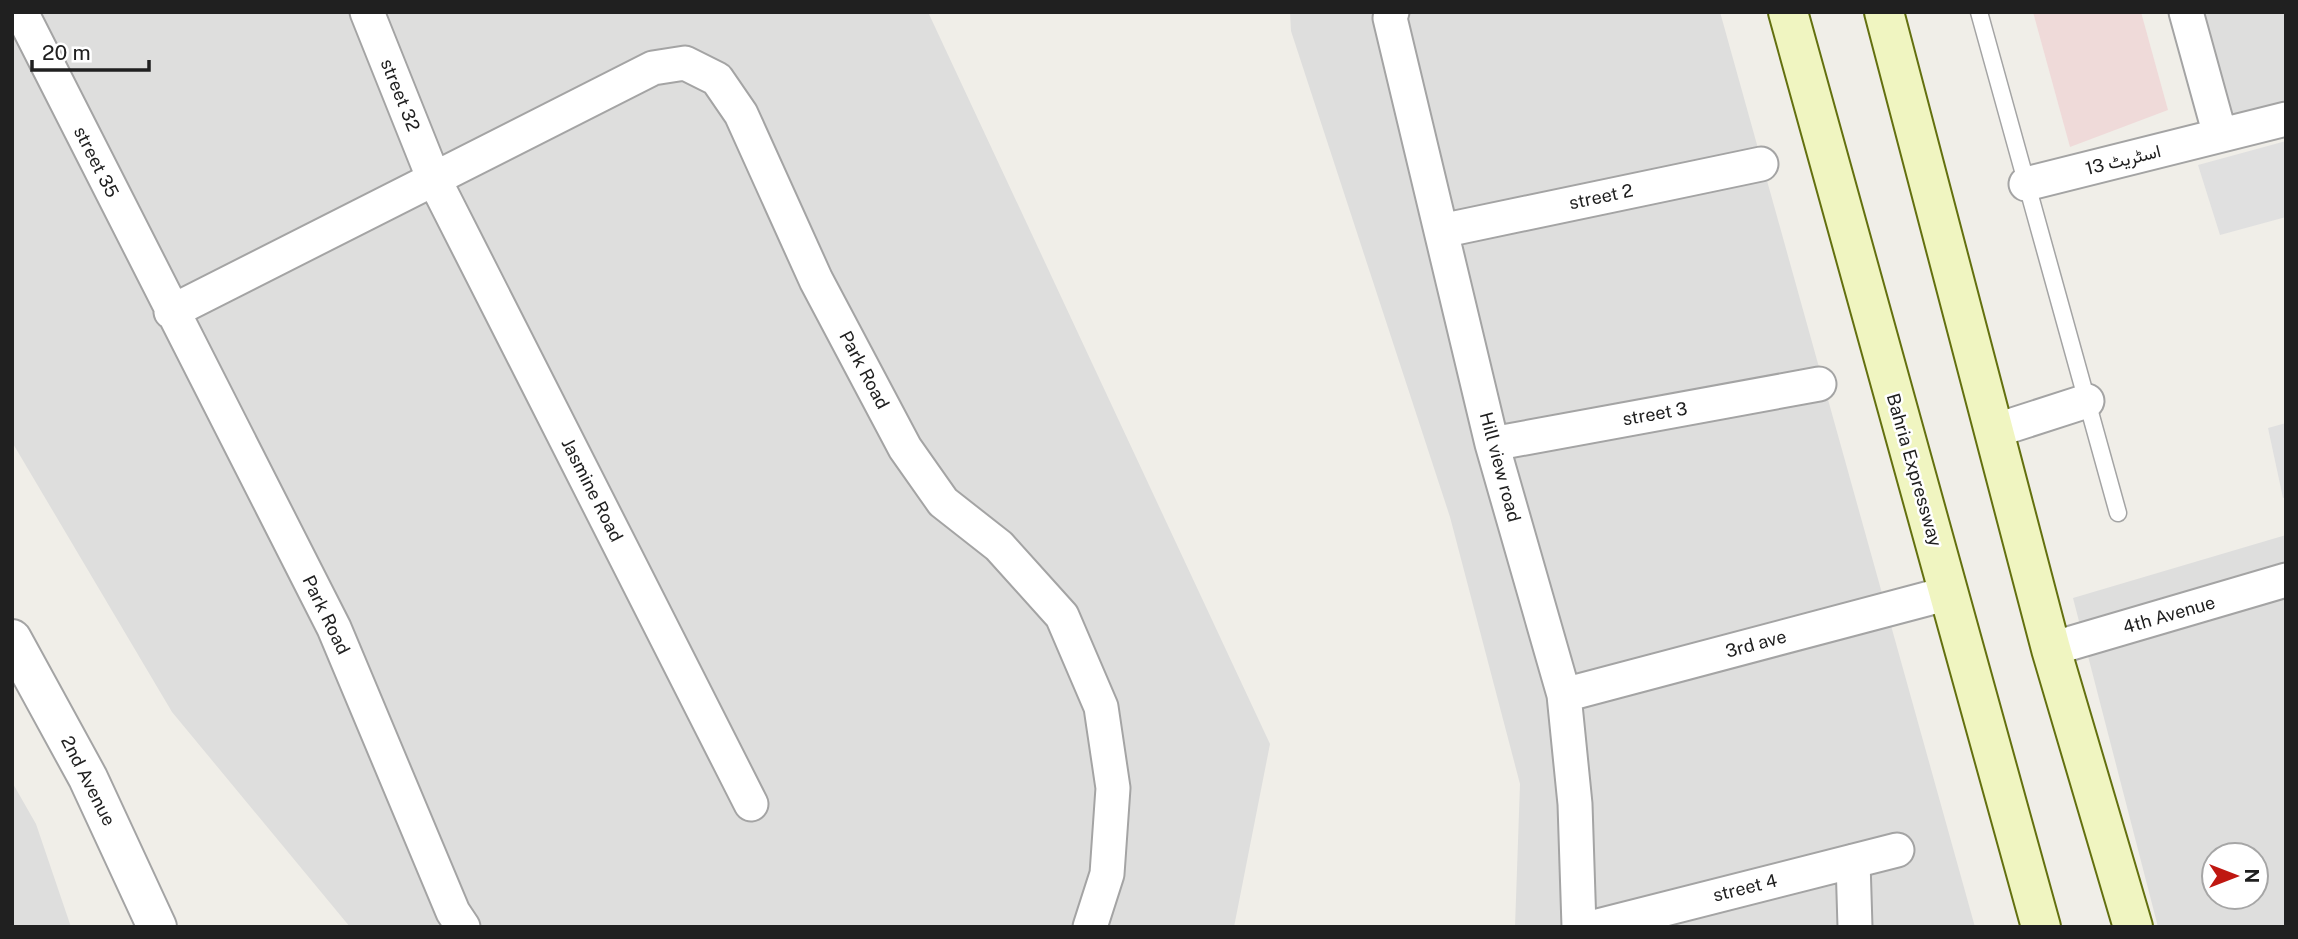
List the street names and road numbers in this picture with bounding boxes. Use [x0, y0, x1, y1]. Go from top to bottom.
street label: street 32 [376, 56, 424, 134]
street label: street 35 [70, 123, 123, 201]
street label: اسٹریٹ 13 [2083, 140, 2163, 180]
street label: street 2 [1567, 179, 1635, 214]
street label: Park Road [835, 327, 894, 412]
street label: Bahria Expressway [1883, 391, 1947, 549]
street label: street 3 [1621, 397, 1689, 430]
street label: Hill view road [1476, 410, 1525, 524]
street label: Jasmine Road [557, 434, 628, 545]
street label: Park Road [298, 572, 355, 658]
street label: 4th Avenue [2120, 591, 2217, 638]
street label: 3rd ave [1723, 625, 1789, 662]
street label: 2nd Avenue [57, 732, 120, 829]
street label: street 4 [1711, 869, 1779, 906]

